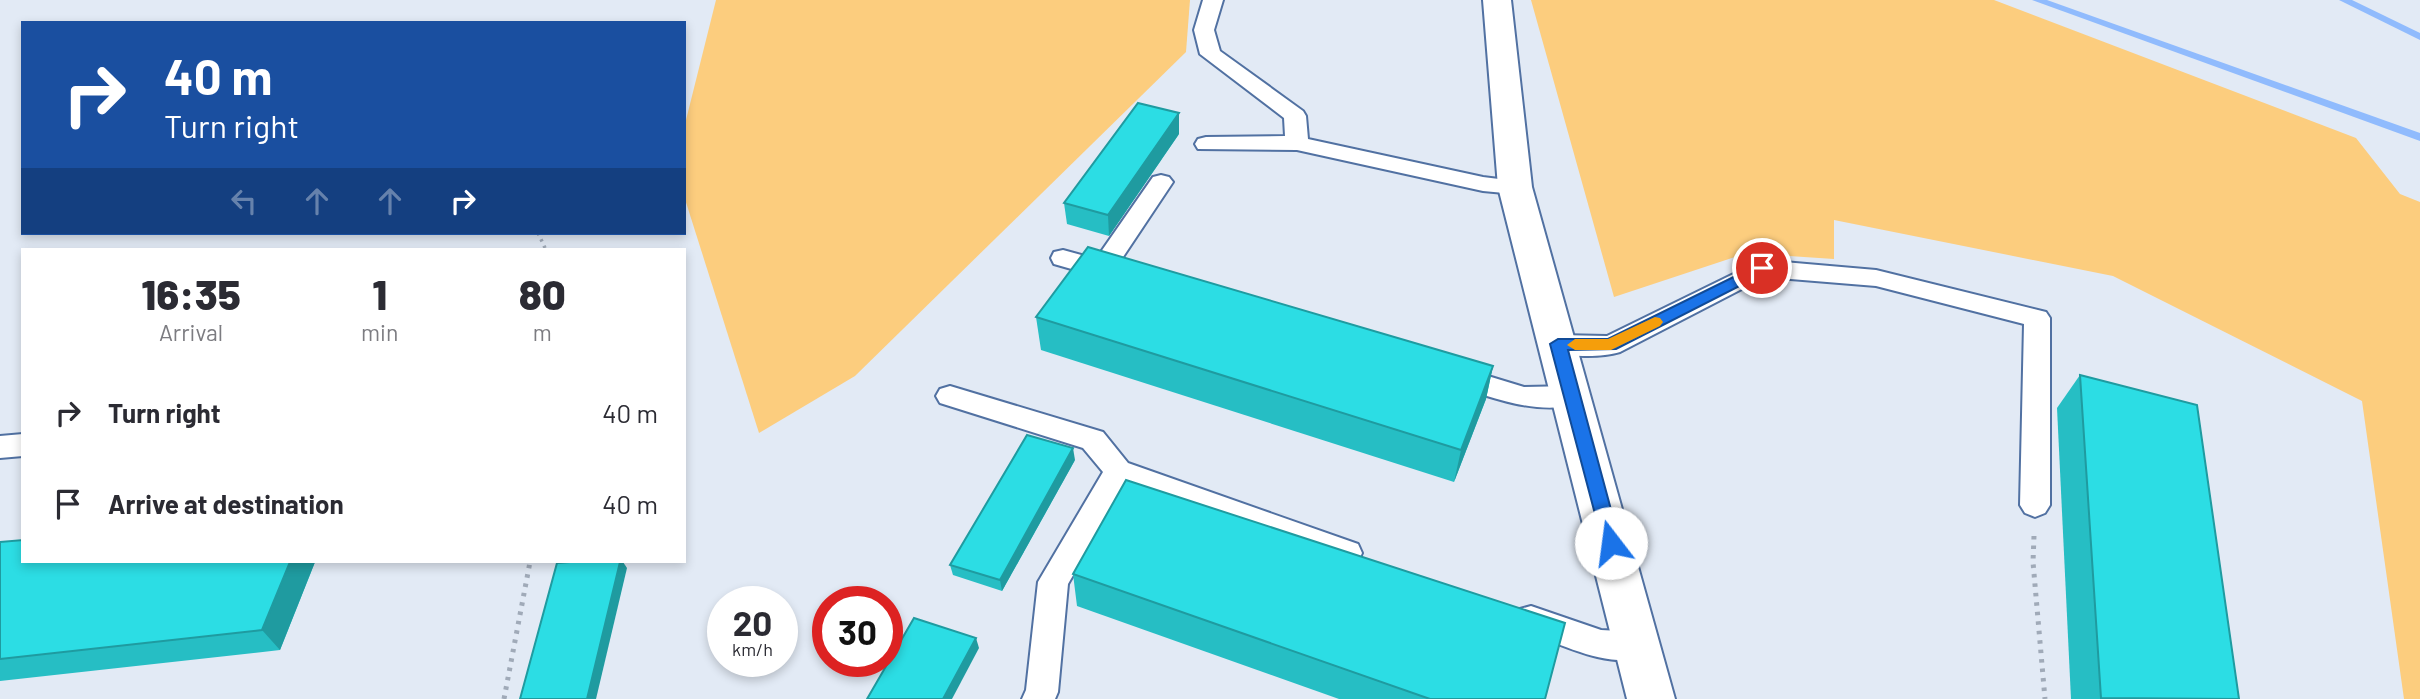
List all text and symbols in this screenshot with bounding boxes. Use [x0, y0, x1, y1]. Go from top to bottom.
text: 40 m [164, 46, 272, 105]
icon: right [49, 49, 140, 140]
text: Turn right [164, 106, 299, 144]
icon: left [225, 182, 263, 220]
icon: ahead [298, 182, 336, 220]
icon: ahead [371, 182, 409, 220]
icon: right [444, 182, 482, 220]
pin [1732, 238, 1792, 298]
icon: arrive [1743, 249, 1781, 287]
text: 16:35 [141, 268, 241, 318]
text: 1 [372, 268, 387, 318]
text: 80 [519, 268, 566, 318]
text: Arrival [159, 318, 223, 346]
text: min [361, 318, 398, 346]
text: m [533, 318, 552, 346]
icon: right [49, 394, 87, 432]
text: Turn right [108, 397, 221, 428]
text: 40 m [602, 397, 658, 428]
icon: arrive [49, 485, 87, 523]
text: Arrive at destination [108, 488, 344, 519]
text: 40 m [602, 488, 658, 519]
position arrow [1574, 506, 1648, 580]
speed limit sign: 30 [812, 586, 903, 677]
text: 20 [733, 601, 772, 643]
text: km/h [732, 638, 773, 660]

